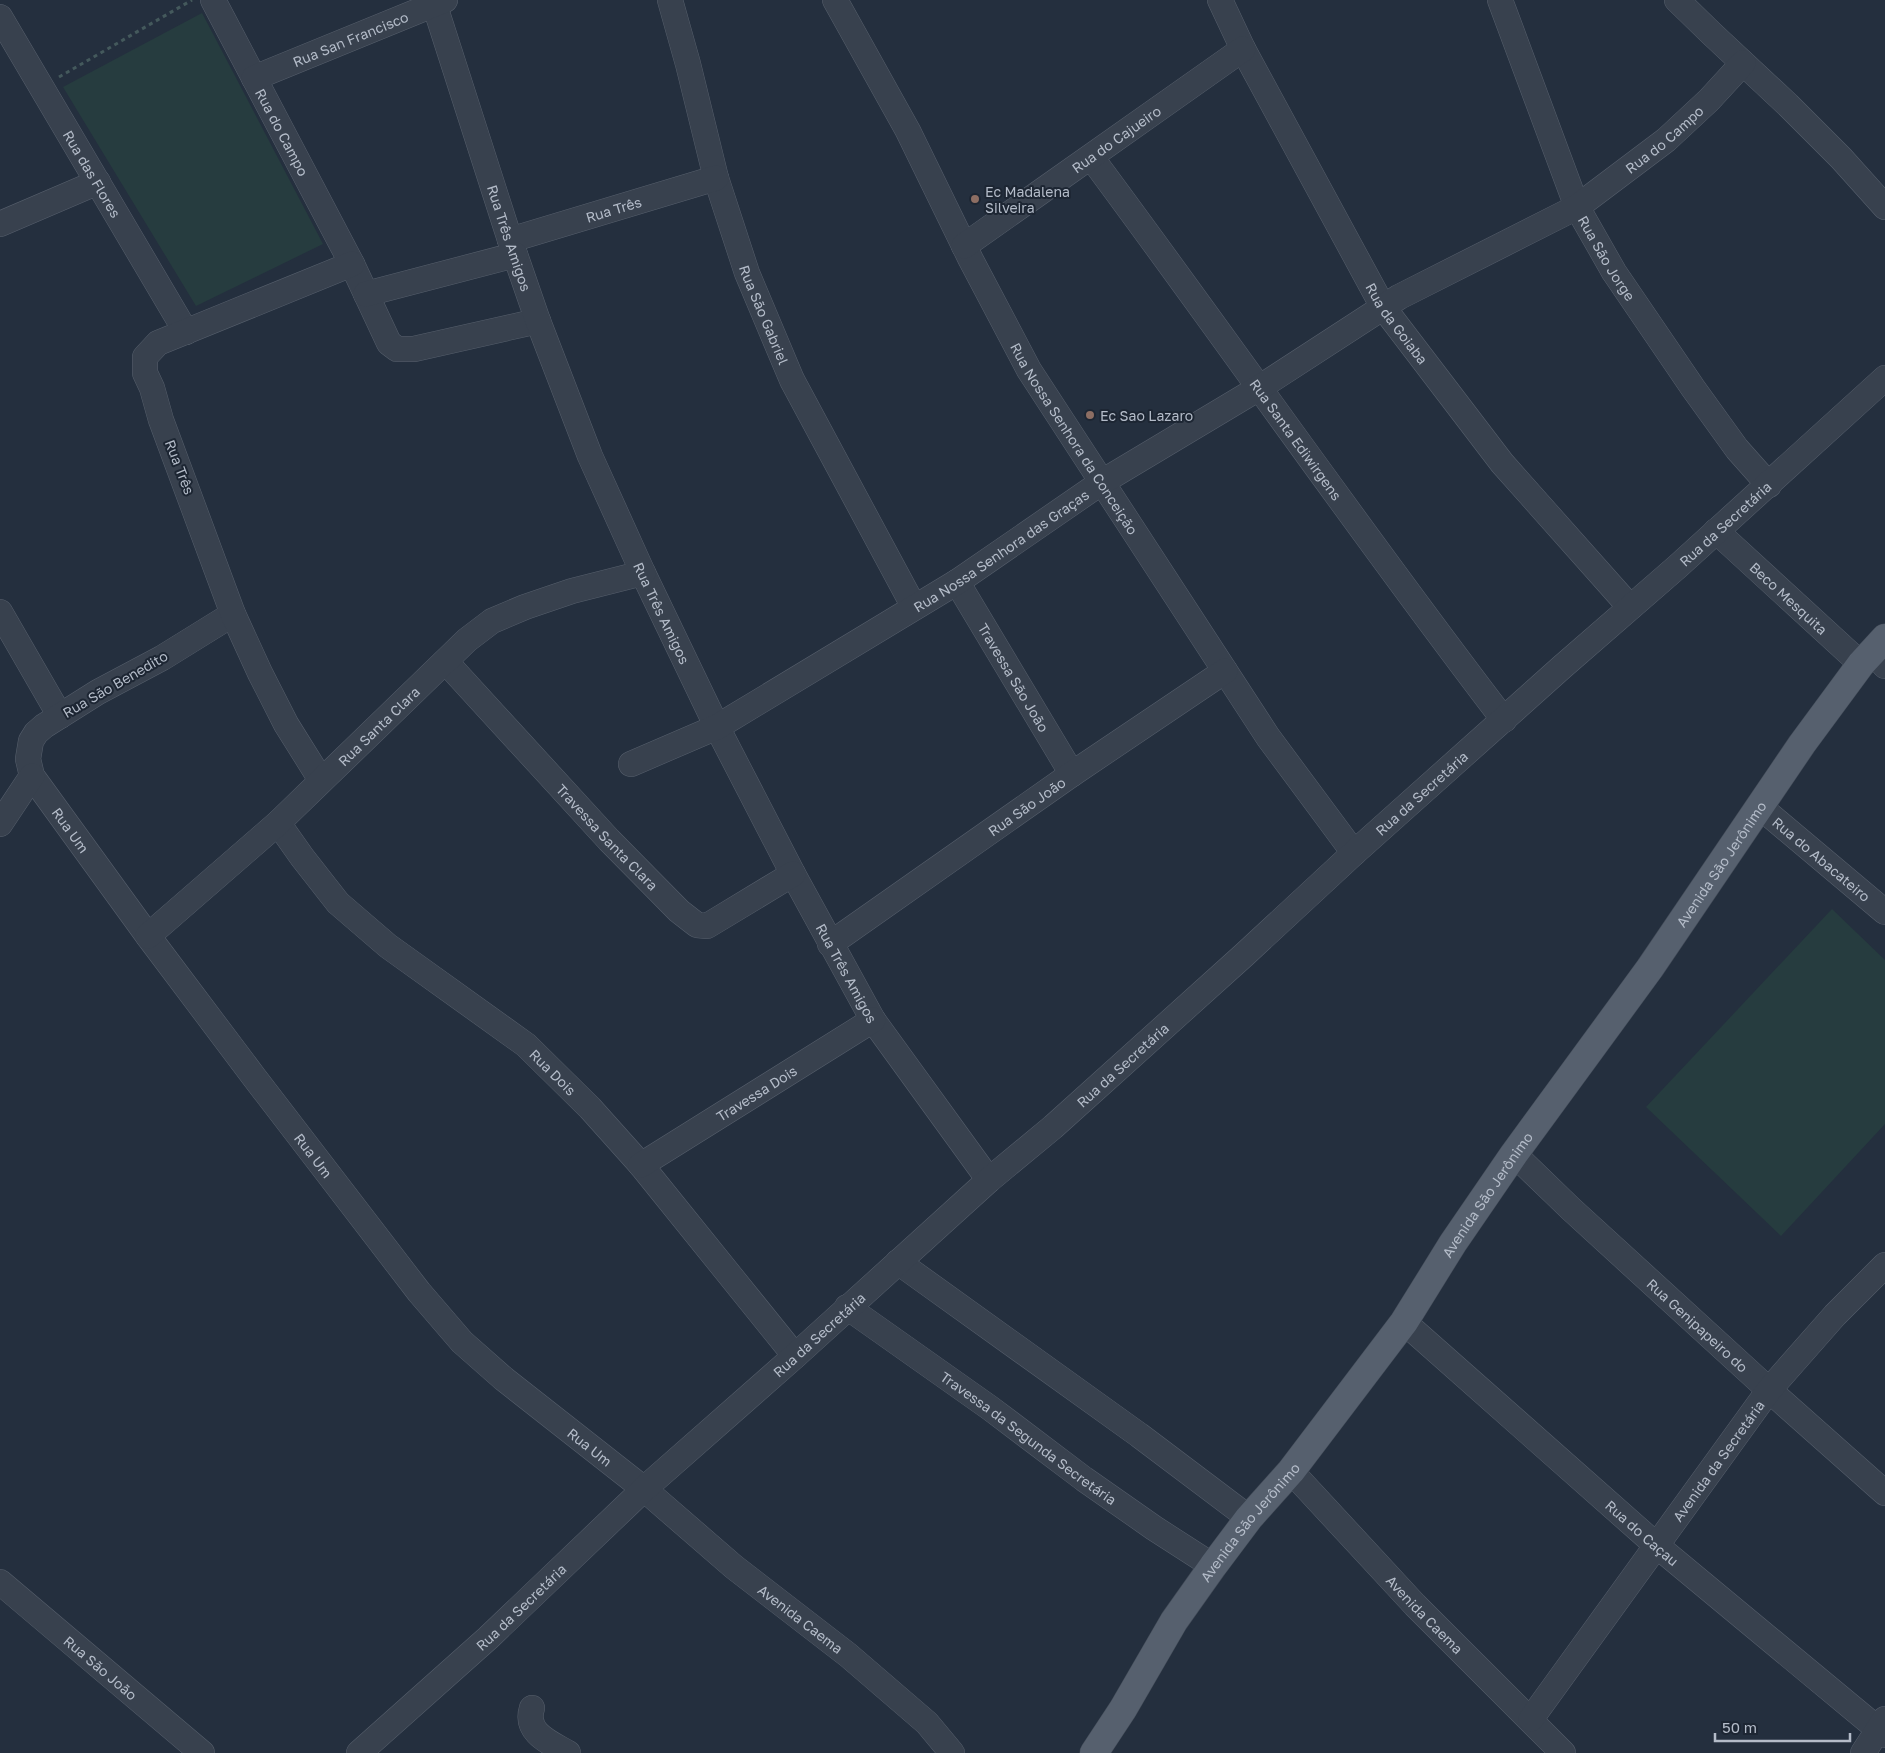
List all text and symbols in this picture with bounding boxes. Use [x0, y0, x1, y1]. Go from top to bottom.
street label: Rua San Francisco [290, 8, 411, 70]
street label: Rua do Campo [252, 85, 312, 179]
street label: Rua do Cajueiro [1068, 101, 1164, 176]
street label: Rua do Campo [1622, 102, 1706, 176]
street label: Rua das Flores [60, 127, 125, 220]
street label: Rua Três Amigos [484, 183, 535, 293]
place label: Ec Madalena Silveira [985, 183, 1070, 216]
street label: Rua Três [583, 192, 643, 225]
marker: Ec Madalena Silveira [969, 193, 981, 205]
street label: Rua São Jorge [1575, 212, 1639, 304]
street label: Rua São Gabriel [736, 263, 793, 367]
street label: Rua da Goiaba [1363, 280, 1432, 367]
street label: Rua Nossa Senhora da Conceição [1008, 340, 1142, 537]
street label: Rua Santa Ediwirgens [1247, 375, 1346, 503]
place label: Ec Sao Lazaro [1100, 407, 1193, 424]
marker: Ec Sao Lazaro [1084, 409, 1096, 421]
street label: Rua Três [162, 437, 198, 497]
street label: Rua da Secretária [1675, 477, 1774, 569]
street label: Rua Nossa Senhora das Graças [910, 485, 1092, 615]
street label: Beco Mesquita [1747, 558, 1831, 638]
street label: Rua Três Amigos [631, 559, 694, 666]
street label: Travessa São João [975, 620, 1053, 735]
street label: Rua São Benedito [59, 647, 171, 721]
street label: Rua Santa Clara [334, 683, 423, 769]
street label: Rua da Secretária [1372, 747, 1471, 839]
street label: Rua São João [984, 773, 1068, 839]
street label: Travessa Santa Clara [553, 780, 662, 893]
street label: Avenida São Jerônimo [1672, 798, 1769, 930]
street label: Rua Um [49, 804, 93, 856]
street label: Rua do Abacateiro [1769, 813, 1874, 905]
street label: Rua Três Amigos [813, 920, 881, 1026]
street label: Rua da Secretária [1073, 1019, 1172, 1110]
street label: Rua Dois [526, 1045, 580, 1098]
street label: Travessa Dois [713, 1061, 800, 1124]
street label: Avenida São Jerônimo [1438, 1128, 1536, 1260]
street label: Rua Um [291, 1129, 336, 1181]
street label: Rua Genipapeiro do [1644, 1274, 1752, 1375]
street label: Rua da Secretária [769, 1288, 868, 1380]
street label: Travessa da Segunda Secretária [938, 1368, 1120, 1508]
street label: Avenida da Secretária [1668, 1397, 1768, 1525]
street label: Rua Um [564, 1424, 616, 1469]
street label: Avenida São Jerônimo [1196, 1459, 1303, 1585]
street label: Rua do Caçau [1602, 1496, 1682, 1569]
street label: Rua da Secretária [472, 1560, 569, 1654]
street label: Avenida Caema [1383, 1571, 1467, 1657]
street label: Avenida Caema [755, 1580, 847, 1657]
street label: Rua São João [61, 1632, 141, 1703]
scale bar [1715, 1710, 1850, 1742]
text: 50 m [1722, 1718, 1757, 1736]

